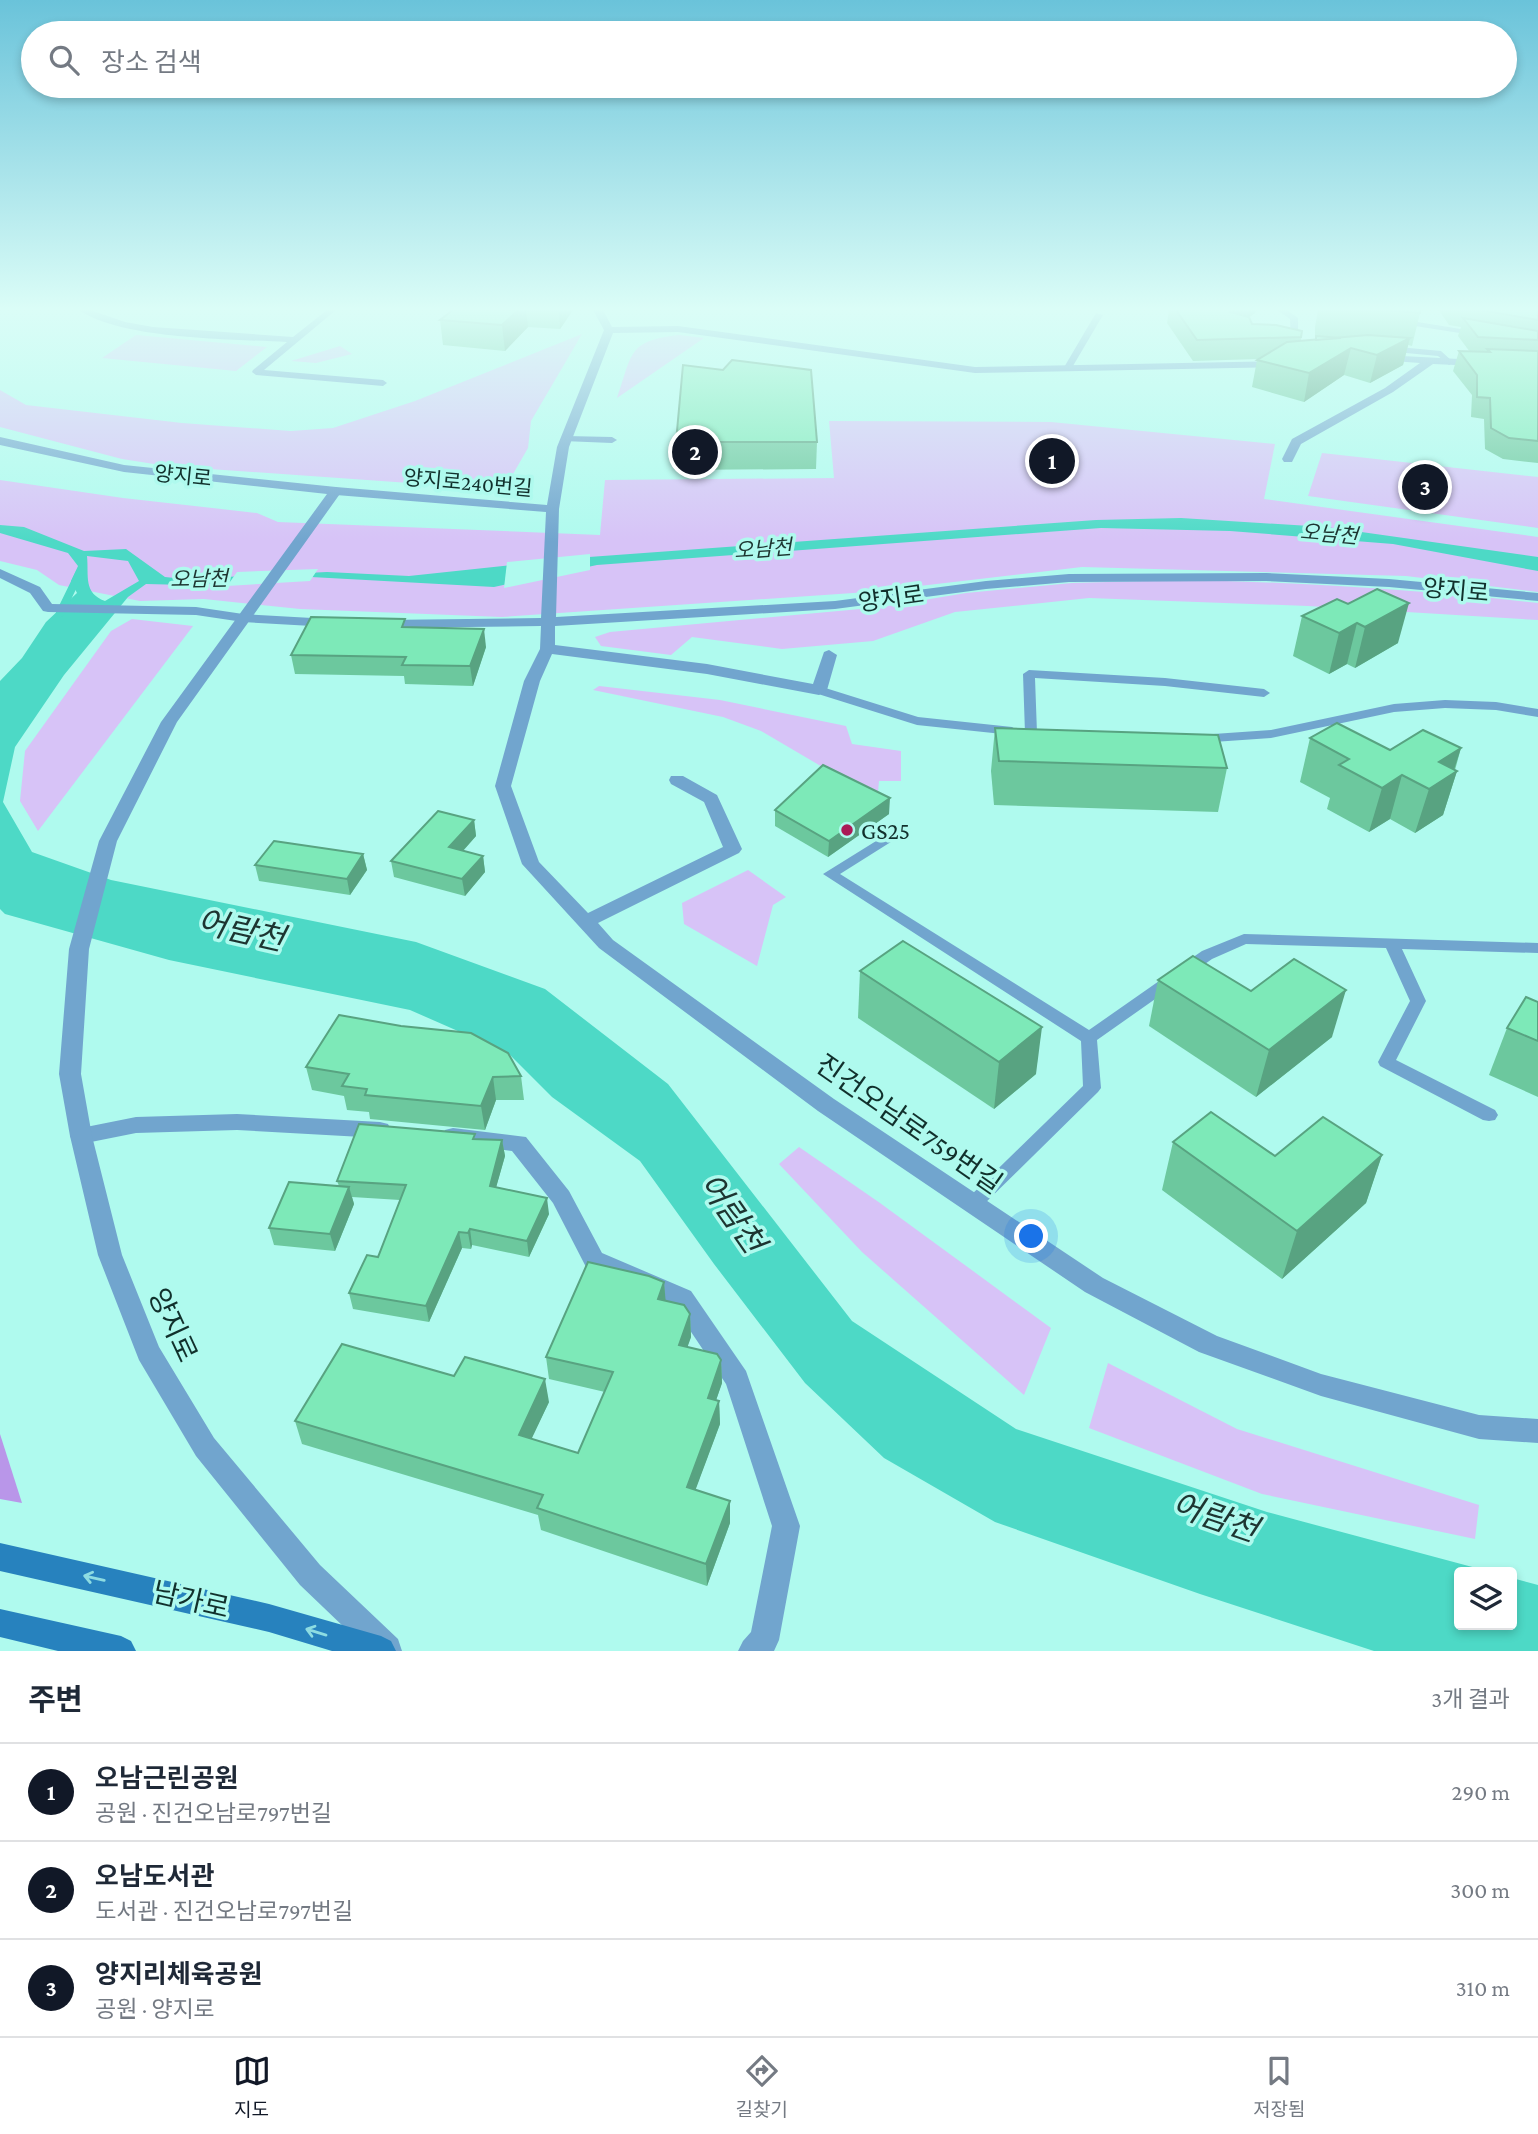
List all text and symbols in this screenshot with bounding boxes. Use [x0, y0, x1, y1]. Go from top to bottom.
search box [21, 21, 1517, 98]
icon: search [45, 41, 83, 79]
text: 장소 검색 [101, 48, 202, 77]
pin: 2 [672, 426, 718, 478]
pin: 1 [1029, 435, 1075, 487]
street label: 양지로 [153, 461, 213, 491]
pin: 3 [1402, 461, 1448, 513]
street label: 양지로240번길 [403, 465, 533, 501]
water label: 오남천 [1299, 520, 1362, 549]
water label: 오남천 [733, 535, 795, 563]
water label: 오남천 [170, 566, 231, 592]
street label: 양지로 [1422, 574, 1490, 606]
street label: 양지로 [856, 580, 926, 616]
place label: GS25 [861, 817, 910, 844]
marker: GS25 [839, 822, 855, 838]
water label: 어람천 [194, 903, 292, 958]
street label: 진건오남로759번길 [810, 1048, 1008, 1200]
water label: 어람천 [692, 1166, 774, 1262]
your location [1014, 1219, 1048, 1253]
street label: 양지로 [143, 1283, 203, 1367]
water label: 어람천 [1167, 1486, 1266, 1550]
map controls [1454, 1567, 1517, 1630]
button: layers [1454, 1567, 1517, 1630]
one-way arrow [84, 1571, 106, 1584]
street label: 남가로 [150, 1576, 232, 1624]
one-way arrow [305, 1624, 327, 1637]
text: 주변 [28, 1683, 83, 1716]
text: 3개 결과 [1431, 1686, 1510, 1712]
text: 오남근린공원 [95, 1764, 239, 1793]
text: 1 [47, 1779, 55, 1805]
text: 290 m [1452, 1779, 1510, 1805]
text: 공원 · 진건오남로797번길 [95, 1800, 332, 1826]
text: 오남도서관 [95, 1862, 215, 1891]
text: 2 [45, 1877, 57, 1903]
text: 300 m [1450, 1877, 1510, 1903]
text: 도서관 · 진건오남로797번길 [95, 1898, 353, 1924]
text: 양지리체육공원 [95, 1960, 262, 1989]
text: 3 [45, 1975, 57, 2001]
text: 310 m [1456, 1975, 1510, 2001]
text: 공원 · 양지로 [95, 1996, 215, 2022]
tab: 지도 [233, 2052, 271, 2121]
tab: 길찾기 [736, 2052, 788, 2121]
tab: 저장됨 [1253, 2052, 1305, 2121]

